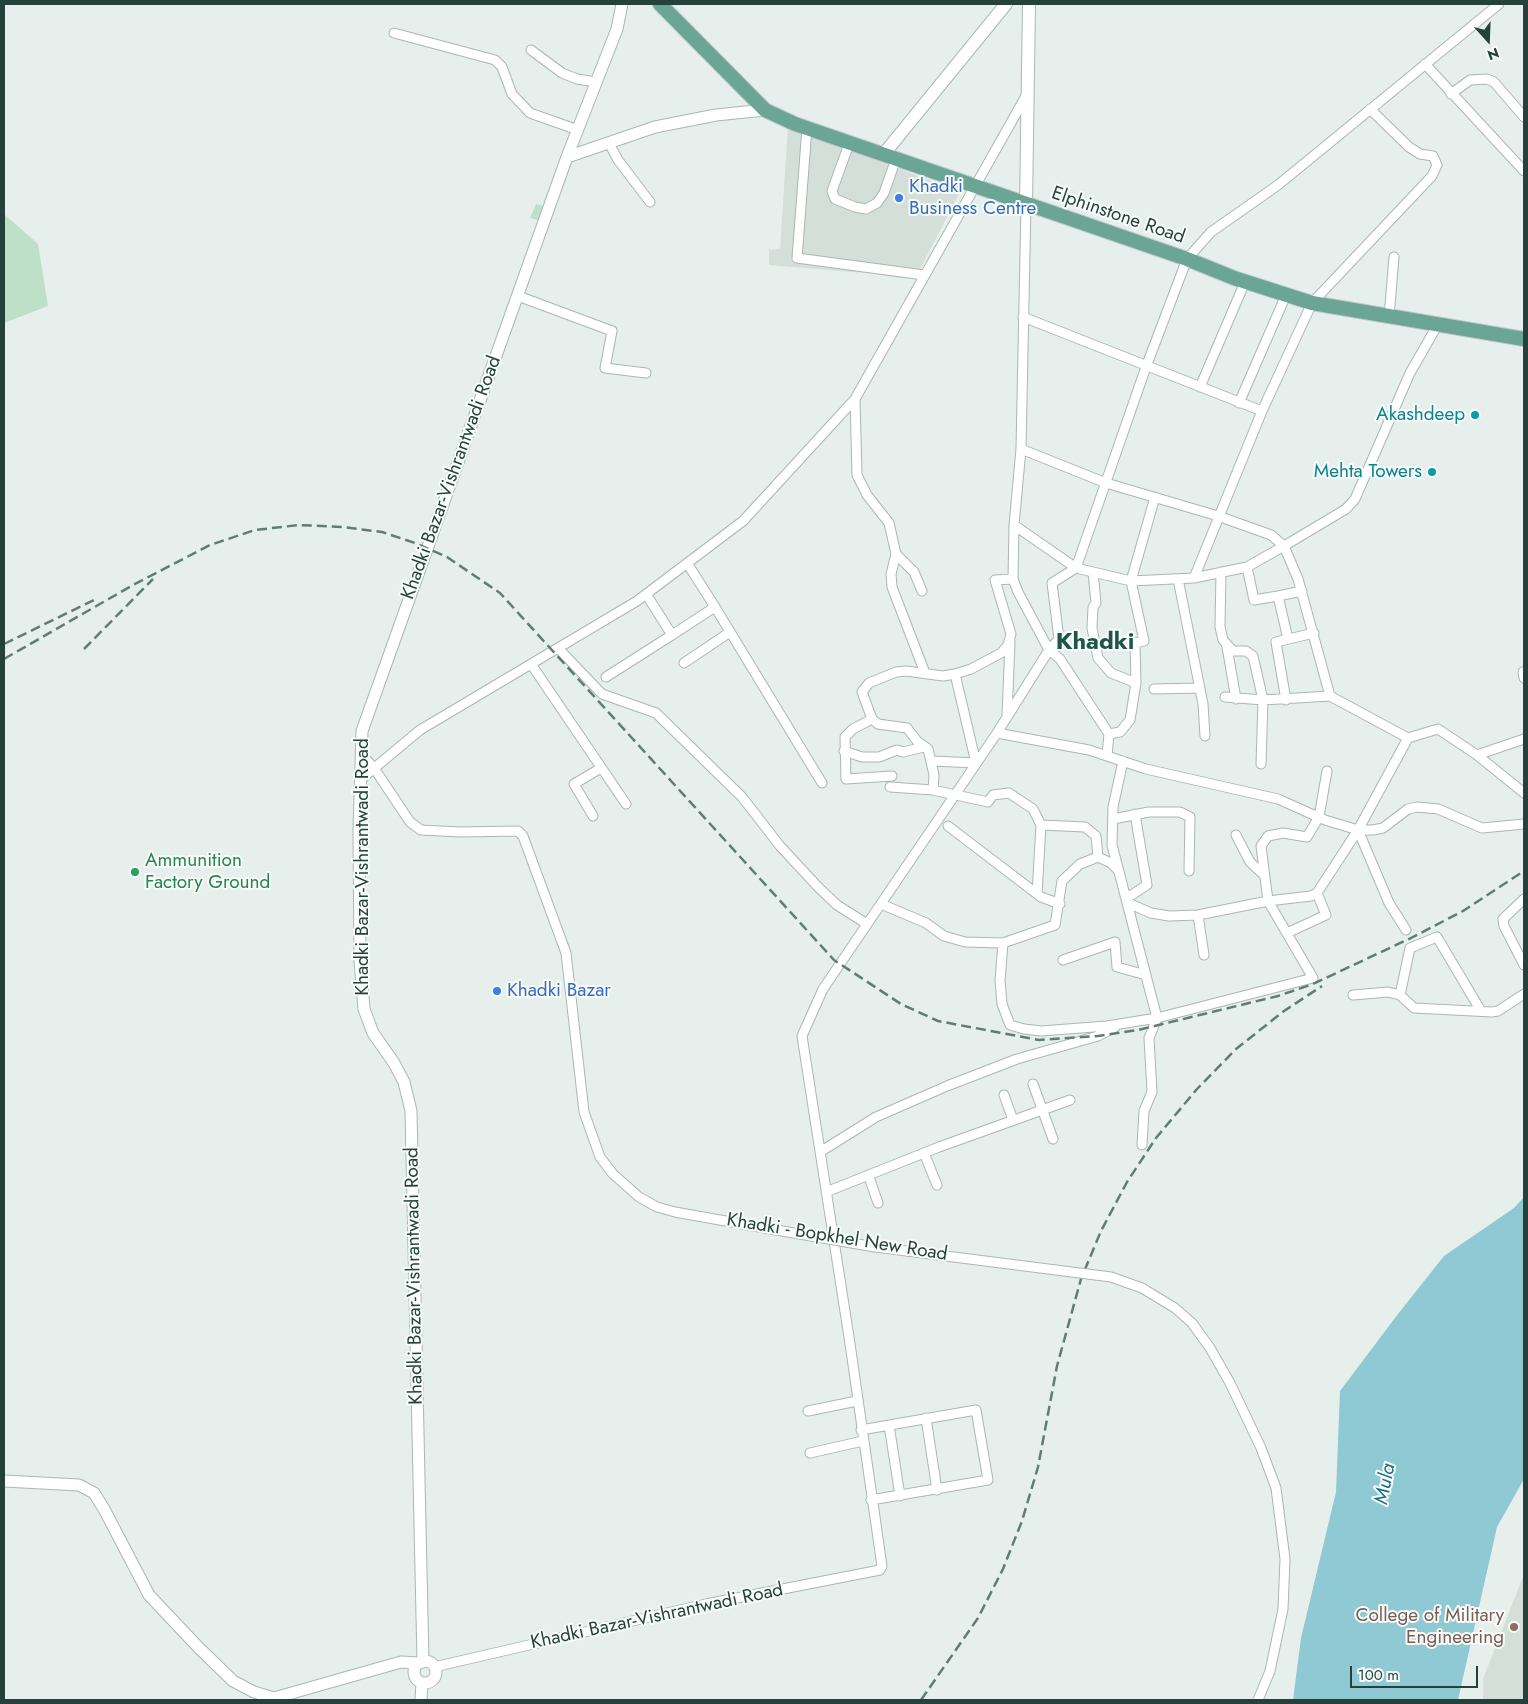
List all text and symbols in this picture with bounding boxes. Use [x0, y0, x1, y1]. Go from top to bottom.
north arrow [1463, 15, 1513, 65]
text: N [1484, 43, 1502, 65]
place label: Khadki Business Centre [909, 176, 1036, 220]
street label: Elphinstone Road [1048, 183, 1188, 249]
marker: Khadki Business Centre [893, 192, 905, 204]
street label: Khadki Bazar-Vishrantwadi Road [397, 353, 507, 603]
place label: Akashdeep [1376, 404, 1465, 426]
marker: Akashdeep [1469, 409, 1481, 421]
place label: Mehta Towers [1314, 461, 1422, 483]
marker: Mehta Towers [1426, 466, 1438, 478]
district label: Khadki [1056, 629, 1134, 657]
street label: Khadki Bazar-Vishrantwadi Road [352, 738, 374, 996]
place label: Ammunition Factory Ground [145, 850, 270, 894]
marker: Ammunition Factory Ground [129, 866, 141, 878]
place label: Khadki Bazar [507, 980, 611, 1002]
marker: Khadki Bazar [491, 985, 503, 997]
street label: Khadki Bazar-Vishrantwadi Road [401, 1147, 429, 1405]
street label: Khadki - Bopkhel New Road [725, 1209, 949, 1267]
water label: Mula [1370, 1461, 1402, 1507]
street label: Khadki Bazar-Vishrantwadi Road [529, 1579, 785, 1655]
place label: College of Military Engineering [1355, 1605, 1504, 1649]
marker: College of Military Engineering [1508, 1621, 1520, 1633]
scale bar [1353, 1656, 1480, 1688]
text: 100 m [1358, 1664, 1399, 1686]

